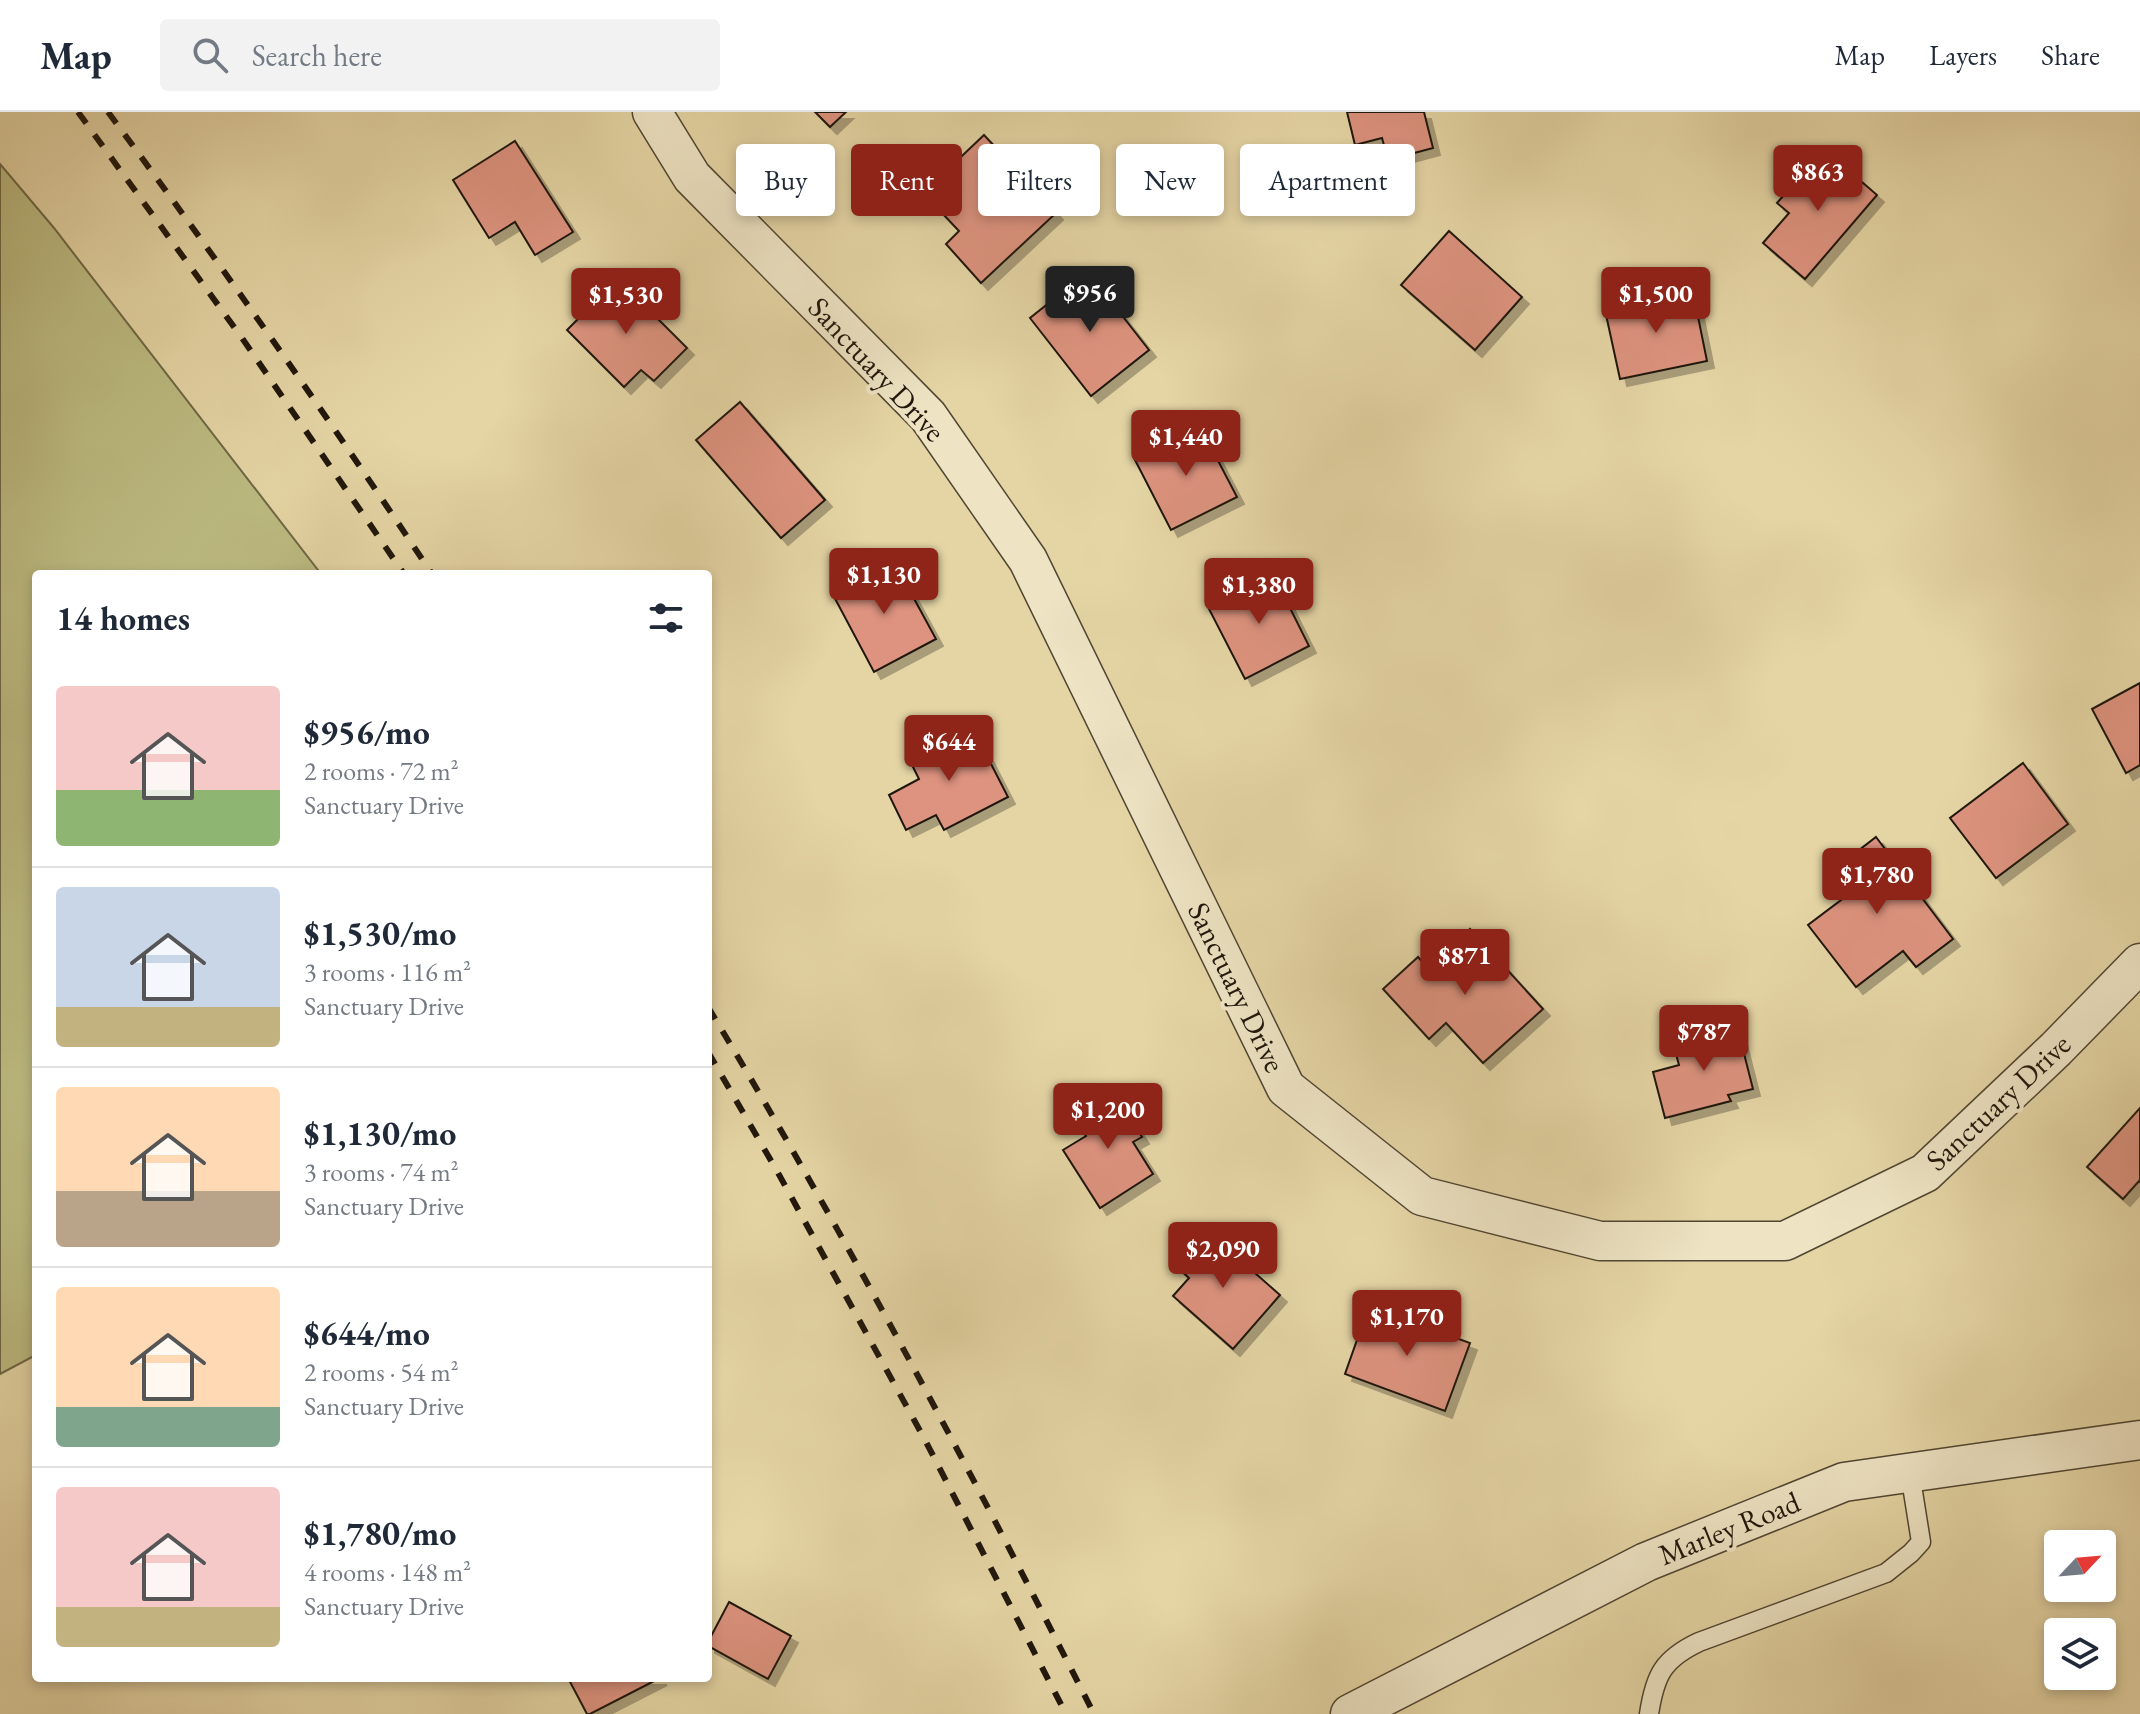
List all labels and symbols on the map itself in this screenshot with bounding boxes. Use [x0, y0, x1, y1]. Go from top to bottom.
pin: $863 [1771, 145, 1865, 213]
pin: $956 [1043, 266, 1137, 334]
pin: $1,500 [1591, 267, 1721, 335]
pin: $1,530 [561, 268, 691, 336]
street label: Sanctuary Drive [800, 288, 954, 450]
pin: $1,440 [1121, 410, 1251, 478]
pin: $1,130 [819, 548, 949, 616]
pin: $1,380 [1194, 558, 1324, 626]
pin: $644 [902, 715, 996, 783]
pin: $1,780 [1812, 848, 1942, 916]
street label: Sanctuary Drive [1179, 896, 1295, 1078]
pin: $871 [1418, 929, 1512, 997]
pin: $787 [1657, 1005, 1751, 1073]
street label: Sanctuary Drive [1917, 1025, 2079, 1179]
pin: $1,200 [1043, 1083, 1173, 1151]
pin: $2,090 [1158, 1222, 1288, 1290]
pin: $1,170 [1342, 1290, 1472, 1358]
street label: Marley Road [1653, 1482, 1806, 1574]
north arrow [2044, 1530, 2116, 1602]

